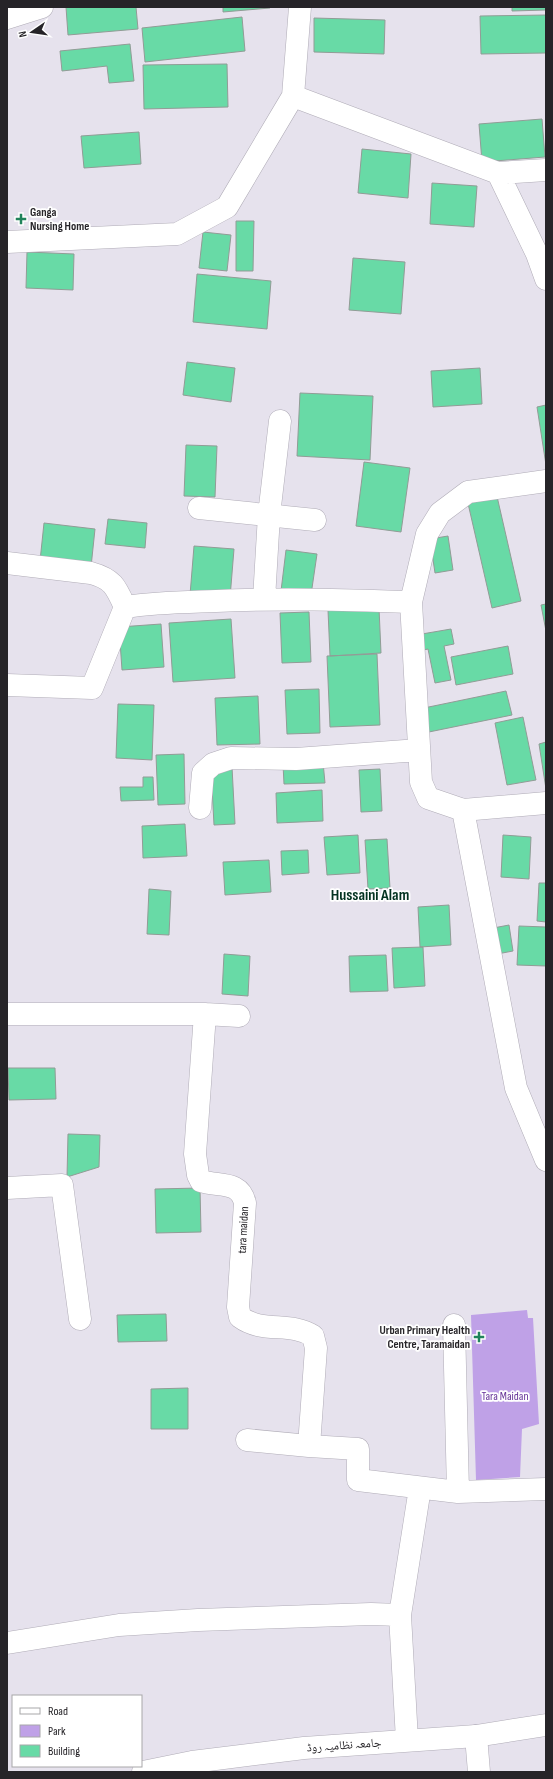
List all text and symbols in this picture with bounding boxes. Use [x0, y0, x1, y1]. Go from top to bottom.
north arrow [12, 12, 52, 52]
text: N [16, 30, 30, 38]
place label: Ganga Nursing Home [30, 205, 89, 234]
marker: Ganga Nursing Home [15, 213, 27, 225]
district label: Hussaini Alam [331, 886, 409, 905]
street label: tara maidan [235, 1206, 252, 1254]
place label: Urban Primary Health Centre, Taramaidan [379, 1323, 470, 1352]
marker: Urban Primary Health Centre, Taramaidan [473, 1331, 485, 1343]
park label: Tara Maidan [481, 1389, 529, 1404]
legend [12, 1695, 142, 1767]
text: Road [48, 1704, 68, 1719]
text: Park [48, 1724, 66, 1739]
street label: جامعہ نظامیہ روڈ [306, 1735, 382, 1756]
text: Building [48, 1744, 80, 1759]

